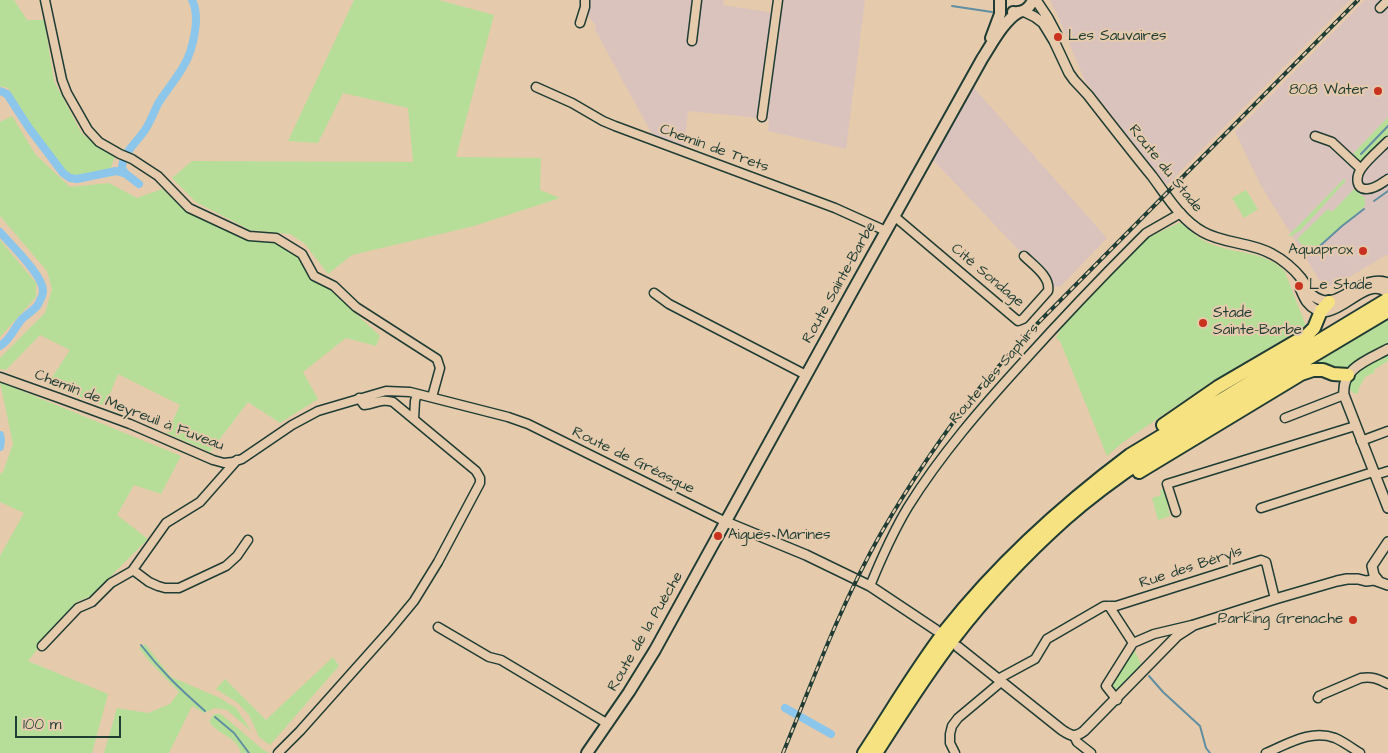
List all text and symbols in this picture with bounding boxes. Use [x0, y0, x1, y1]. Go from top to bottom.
place label: Les Sauvaires [1068, 28, 1167, 46]
marker: Les Sauvaires [1052, 31, 1064, 43]
place label: 808 Water [1289, 82, 1368, 100]
marker: 808 Water [1372, 85, 1384, 97]
street label: Chemin de Trets [657, 121, 771, 177]
street label: Route du Stade [1124, 122, 1206, 216]
street label: Route Sainte-Barbe [799, 219, 881, 347]
street label: Cité Sondage [947, 240, 1027, 312]
place label: Aquaprox [1288, 242, 1353, 260]
marker: Aquaprox [1357, 245, 1369, 257]
place label: Le Stade [1309, 277, 1373, 295]
marker: Le Stade [1293, 280, 1305, 292]
place label: Stade Sainte-Barbe [1213, 305, 1302, 340]
marker: Stade Sainte-Barbe [1197, 317, 1209, 329]
street label: Route des Saphirs [946, 320, 1044, 428]
street label: Chemin de Meyreuil à Fuveau [32, 366, 226, 456]
street label: Route de Gréasque [569, 424, 697, 498]
place label: Aigues Marines [728, 527, 831, 545]
marker: Aigues Marines [712, 530, 724, 542]
street label: Rue des Béryls [1137, 543, 1245, 593]
street label: Route de la Puèche [604, 569, 688, 695]
place label: Parking Grenache [1218, 611, 1343, 629]
marker: Parking Grenache [1347, 614, 1359, 626]
scale bar [18, 706, 124, 738]
text: 100 m [23, 714, 62, 735]

